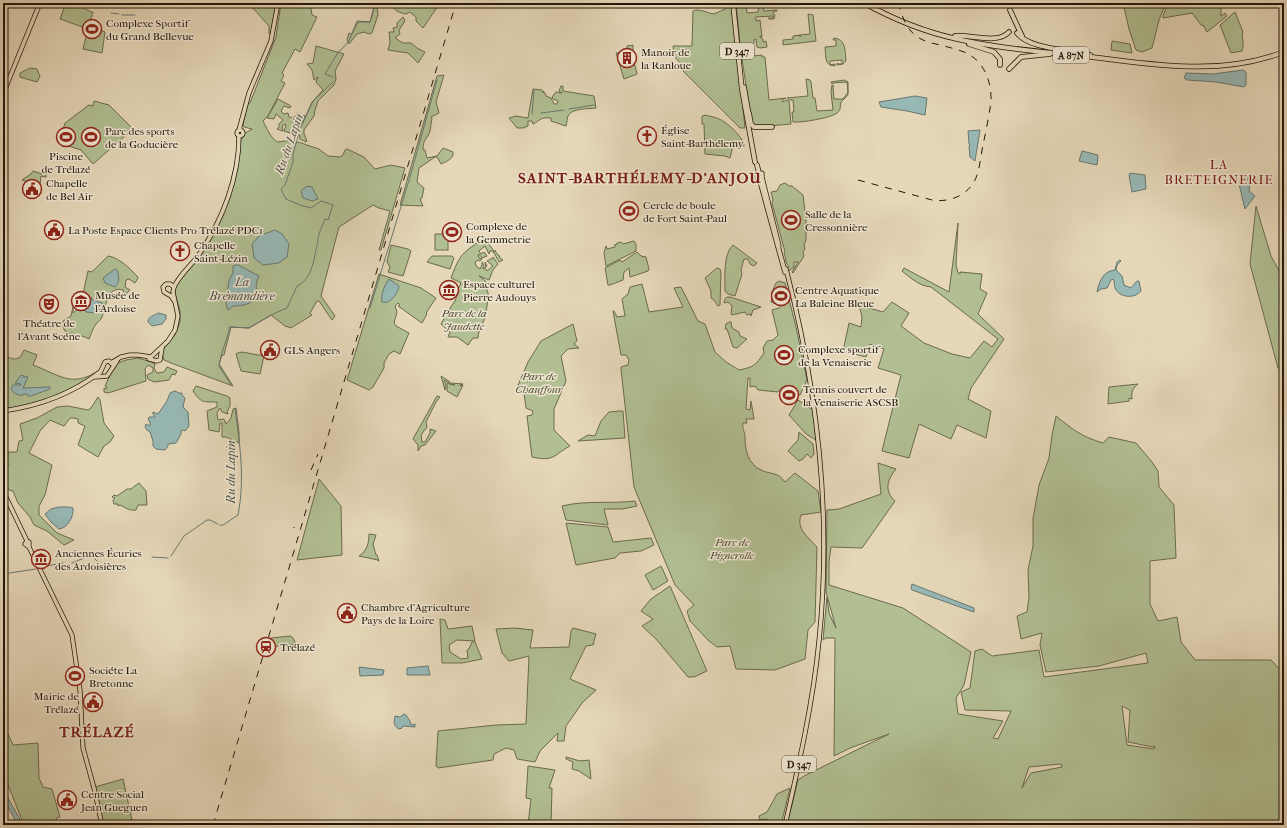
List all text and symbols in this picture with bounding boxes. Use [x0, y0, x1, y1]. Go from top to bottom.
place label: Complexe Sportif du Grand Bellevue [106, 17, 194, 43]
sports icon: Complexe Sportif du Grand Bellevue [81, 18, 103, 40]
road number: D 347 [720, 43, 754, 59]
place label: Manoir de la Ranloue [640, 46, 692, 72]
building icon: Manoir de la Ranloue [616, 47, 638, 69]
road number: A 87N [1053, 47, 1089, 63]
water label: Ru du Lapin [272, 112, 306, 177]
place label: Église Saint-Barthélemy [661, 124, 745, 150]
place label: Parc des sports de la Goducière [105, 125, 179, 151]
church icon: Église Saint-Barthélemy [636, 125, 658, 147]
sports icon: Piscine de Trélazé [55, 126, 77, 148]
sports icon: Parc des sports de la Goducière [80, 126, 102, 148]
place label: Piscine de Trélazé [42, 150, 91, 176]
district label: LA BRETEIGNERIE [1165, 157, 1273, 187]
district label: SAINT-BARTHÉLEMY-D'ANJOU [518, 169, 762, 187]
place label: Chapelle de Bel Air [46, 177, 93, 203]
public building icon: Chapelle de Bel Air [21, 178, 43, 200]
place label: Cercle de boule de Fort Saint-Paul [643, 199, 727, 225]
sports icon: Cercle de boule de Fort Saint-Paul [618, 200, 640, 222]
place label: Salle de la Cressonnière [805, 208, 868, 234]
sports icon: Salle de la Cressonnière [780, 209, 802, 231]
public building icon: La Poste Espace Clients Pro Trélazé PDC1 [43, 219, 65, 241]
place label: Complexe de la Gemmetrie [465, 220, 531, 246]
sports icon: Complexe de la Gemmetrie [441, 221, 463, 243]
place label: La Poste Espace Clients Pro Trélazé PDC1 [68, 224, 263, 237]
place label: Chapelle Saint-Lézin [194, 239, 248, 265]
church icon: Chapelle Saint-Lézin [169, 240, 191, 262]
water label: La Brémandière [208, 275, 276, 303]
place label: Espace culturel Pierre Audouys [463, 278, 536, 304]
museum icon: Espace culturel Pierre Audouys [438, 279, 460, 301]
place label: Centre Aquatique La Baleine Bleue [795, 284, 880, 310]
sports icon: Centre Aquatique La Baleine Bleue [770, 285, 792, 307]
place label: Musée de l'Ardoise [94, 289, 140, 315]
museum icon: Musée de l'Ardoise [70, 290, 92, 312]
theatre icon: Théatre de l'Avant Scéne [38, 293, 60, 315]
park label: Parc de la Jaudette [440, 307, 487, 333]
place label: Théatre de l'Avant Scéne [17, 317, 81, 343]
public building icon: GLS Angers [259, 339, 281, 361]
place label: Complexe sportif de la Venaiserie [798, 343, 881, 369]
place label: GLS Angers [284, 344, 340, 357]
sports icon: Complexe sportif de la Venaiserie [773, 344, 795, 366]
park label: Parc de Chauffour [515, 370, 564, 396]
place label: Tennis couvert de la Venaiserie ASCSB [802, 383, 898, 409]
sports icon: Tennis couvert de la Venaiserie ASCSB [778, 384, 800, 406]
water label: Ru du Lapin [224, 440, 238, 505]
park label: Parc de Pignerolle [709, 536, 755, 562]
place label: Anciennes Écuries des Ardoisières [54, 547, 142, 573]
museum icon: Anciennes Écuries des Ardoisières [30, 548, 52, 570]
place label: Chambre d'Agriculture Pays de la Loire [361, 601, 470, 627]
public building icon: Chambre d'Agriculture Pays de la Loire [336, 602, 358, 624]
station icon: Trélazé [255, 636, 277, 658]
place label: Trélazé [280, 641, 316, 654]
place label: Sociéte La Bretonne [89, 664, 138, 690]
sports icon: Sociéte La Bretonne [64, 665, 86, 687]
place label: Mairie de Trélazé [34, 690, 80, 716]
public building icon: Mairie de Trélazé [82, 691, 104, 713]
district label: TRÉLAZÉ [58, 723, 135, 741]
road number: D 347 [782, 756, 816, 772]
place label: Centre Social Jean Gueguen [80, 788, 148, 814]
public building icon: Centre Social Jean Gueguen [56, 789, 78, 811]

